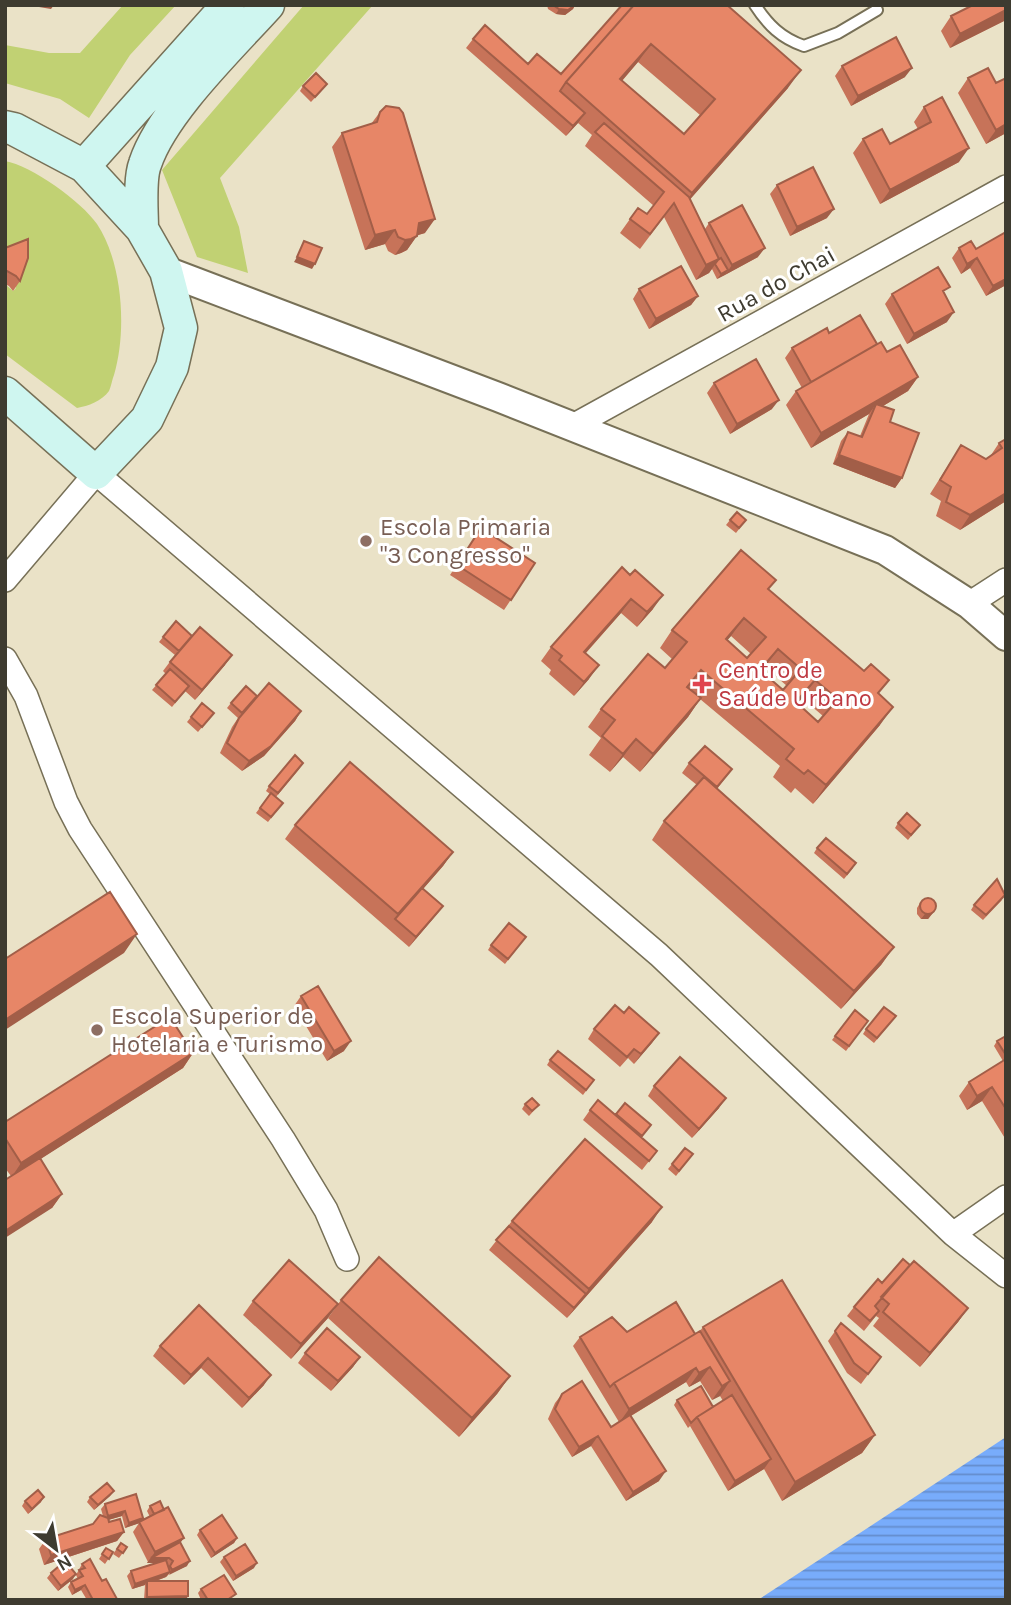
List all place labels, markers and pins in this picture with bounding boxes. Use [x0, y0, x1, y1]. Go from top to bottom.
place label: Escola Primaria "3 Congresso" [380, 513, 551, 569]
marker: Escola Primaria "3 Congresso" [358, 533, 374, 549]
place label: Centro de Saúde Urbano [718, 656, 872, 712]
marker: Centro de Saúde Urbano [692, 674, 712, 694]
place label: Escola Superior de Hotelaria e Turismo [111, 1002, 323, 1058]
marker: Escola Superior de Hotelaria e Turismo [89, 1022, 105, 1038]

